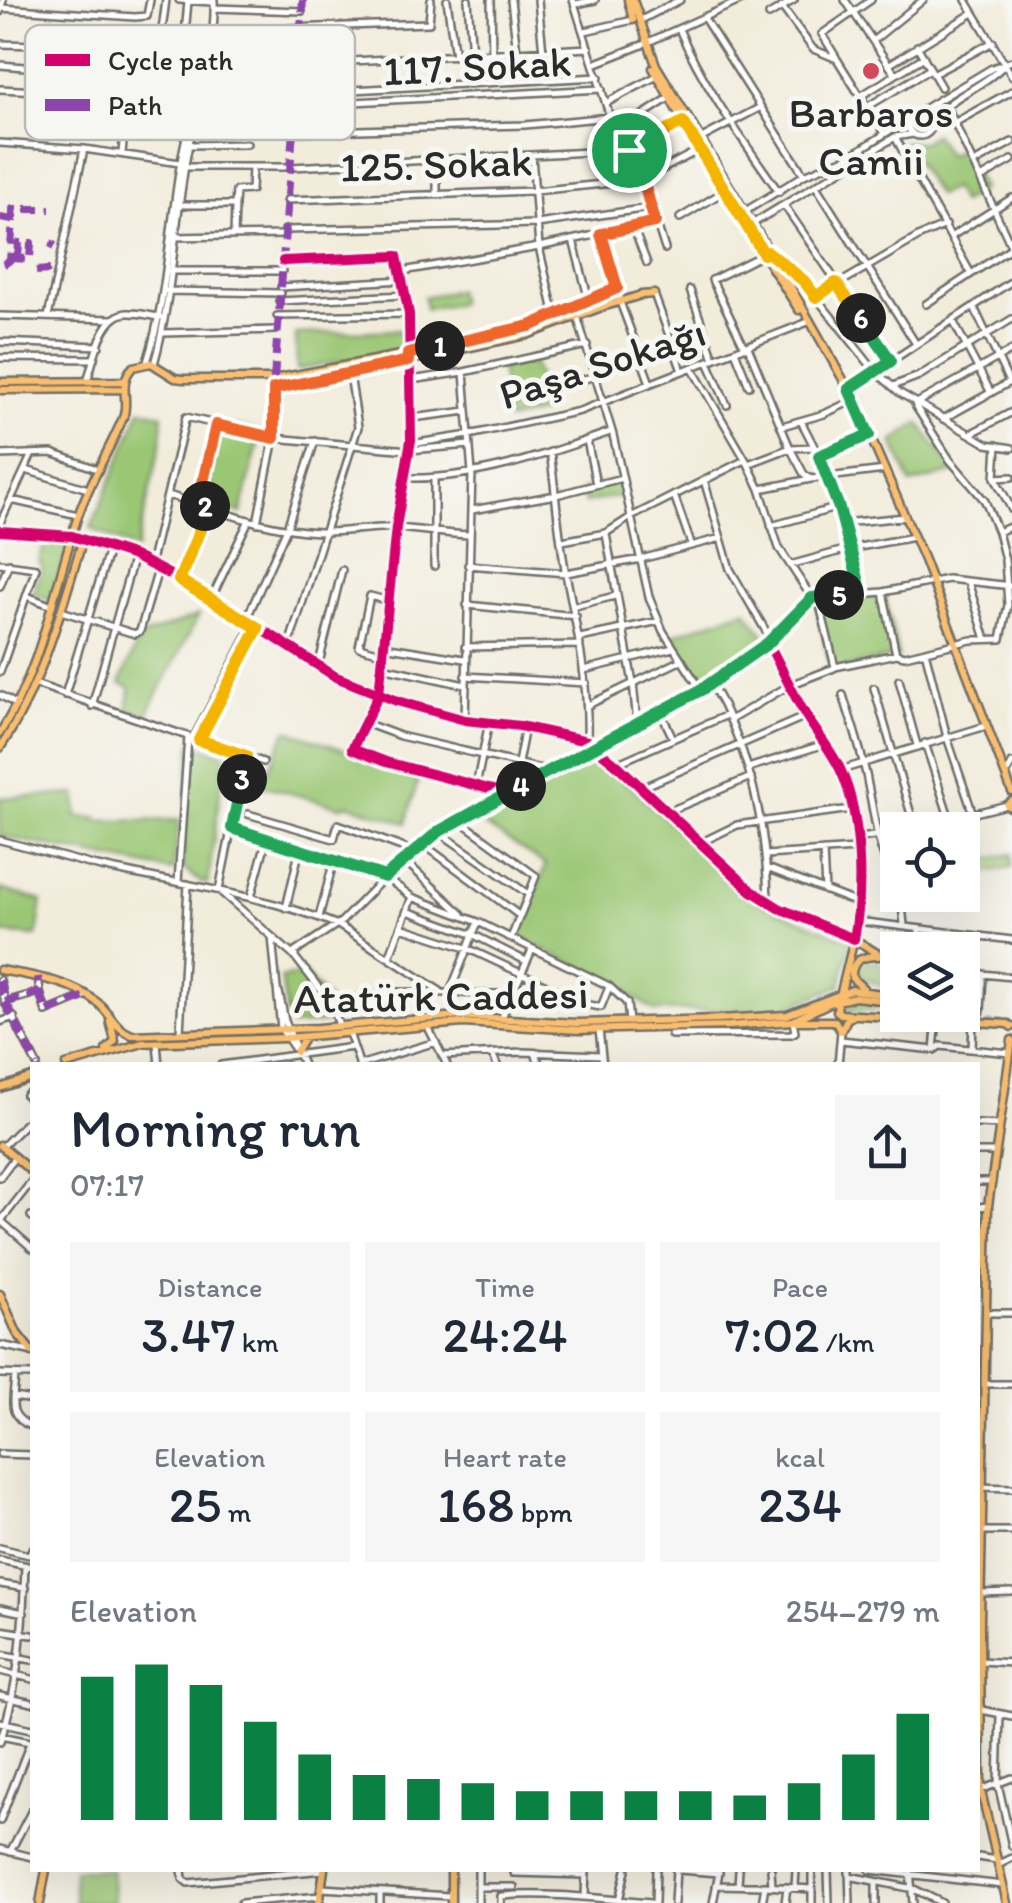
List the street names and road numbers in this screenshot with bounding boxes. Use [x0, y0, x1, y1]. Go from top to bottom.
street label: 117. Sokak [382, 36, 572, 96]
street label: 125. Sokak [339, 135, 533, 193]
street label: Paşa Sokağı [492, 306, 712, 420]
street label: Atatürk Caddesi [293, 968, 589, 1024]

